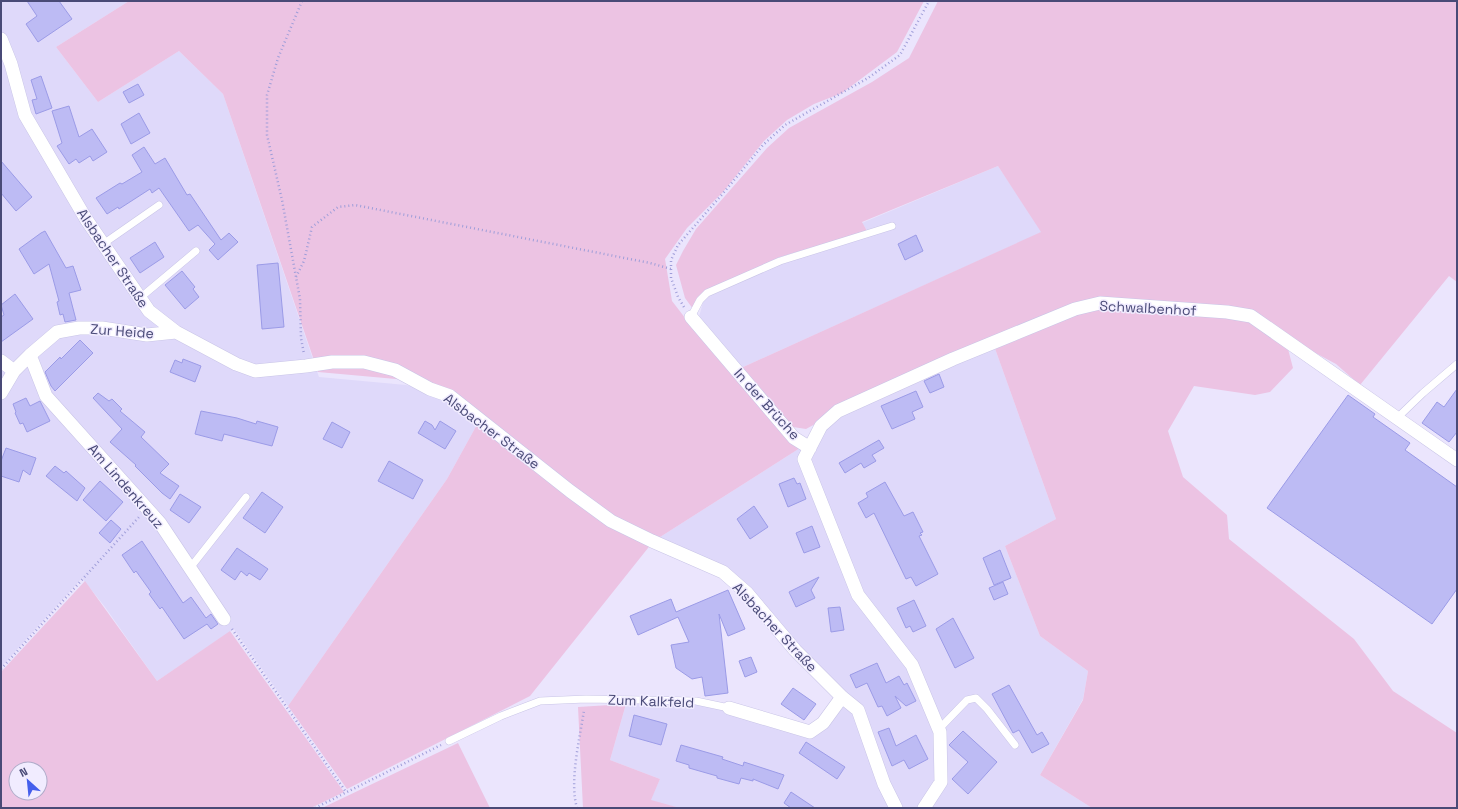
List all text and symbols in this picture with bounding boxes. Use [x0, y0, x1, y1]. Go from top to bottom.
street label: Alsbacher Straße [73, 205, 153, 311]
street label: Schwalbenhof [1099, 296, 1197, 320]
street label: Zur Heide [90, 320, 154, 342]
street label: In der Brüche [730, 364, 804, 444]
street label: Alsbacher Straße [440, 389, 544, 473]
street label: Am Lindenkreuz [84, 440, 168, 532]
street label: Alsbacher Straße [729, 579, 821, 675]
street label: Zum Kalkfeld [608, 690, 694, 712]
north arrow [8, 761, 48, 801]
text: N [17, 764, 30, 780]

